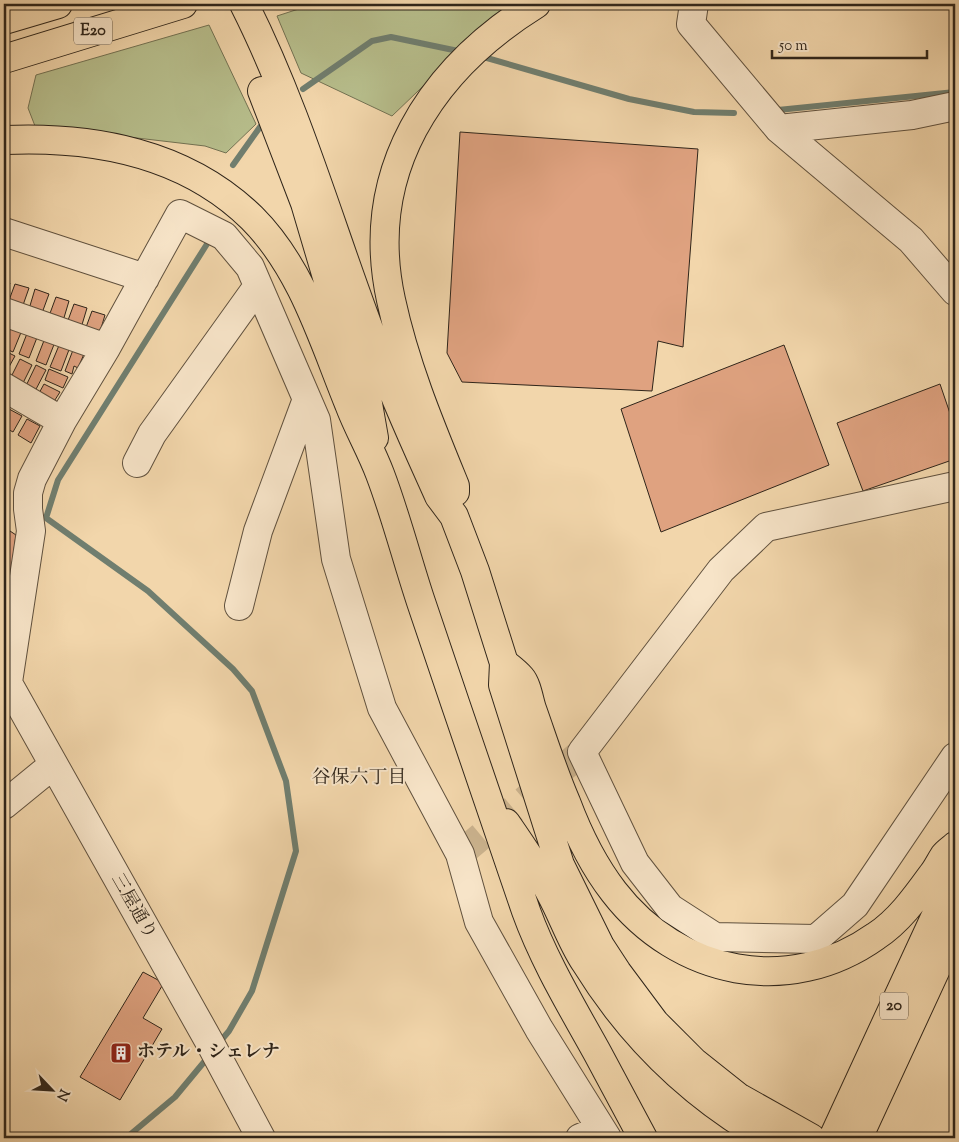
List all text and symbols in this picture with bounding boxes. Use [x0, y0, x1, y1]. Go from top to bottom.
road number: E20 [74, 18, 112, 44]
scale bar [772, 28, 926, 60]
text: 50 m [778, 36, 808, 57]
district label: 谷保六丁目 [311, 765, 407, 792]
street label: 三屋通り [104, 869, 162, 945]
road number: 20 [880, 992, 908, 1019]
place label: ホテル・シェレナ [137, 1040, 280, 1066]
building icon: ホテル・シェレナ [109, 1041, 133, 1065]
north arrow [28, 1064, 78, 1114]
text: N [51, 1085, 73, 1104]

